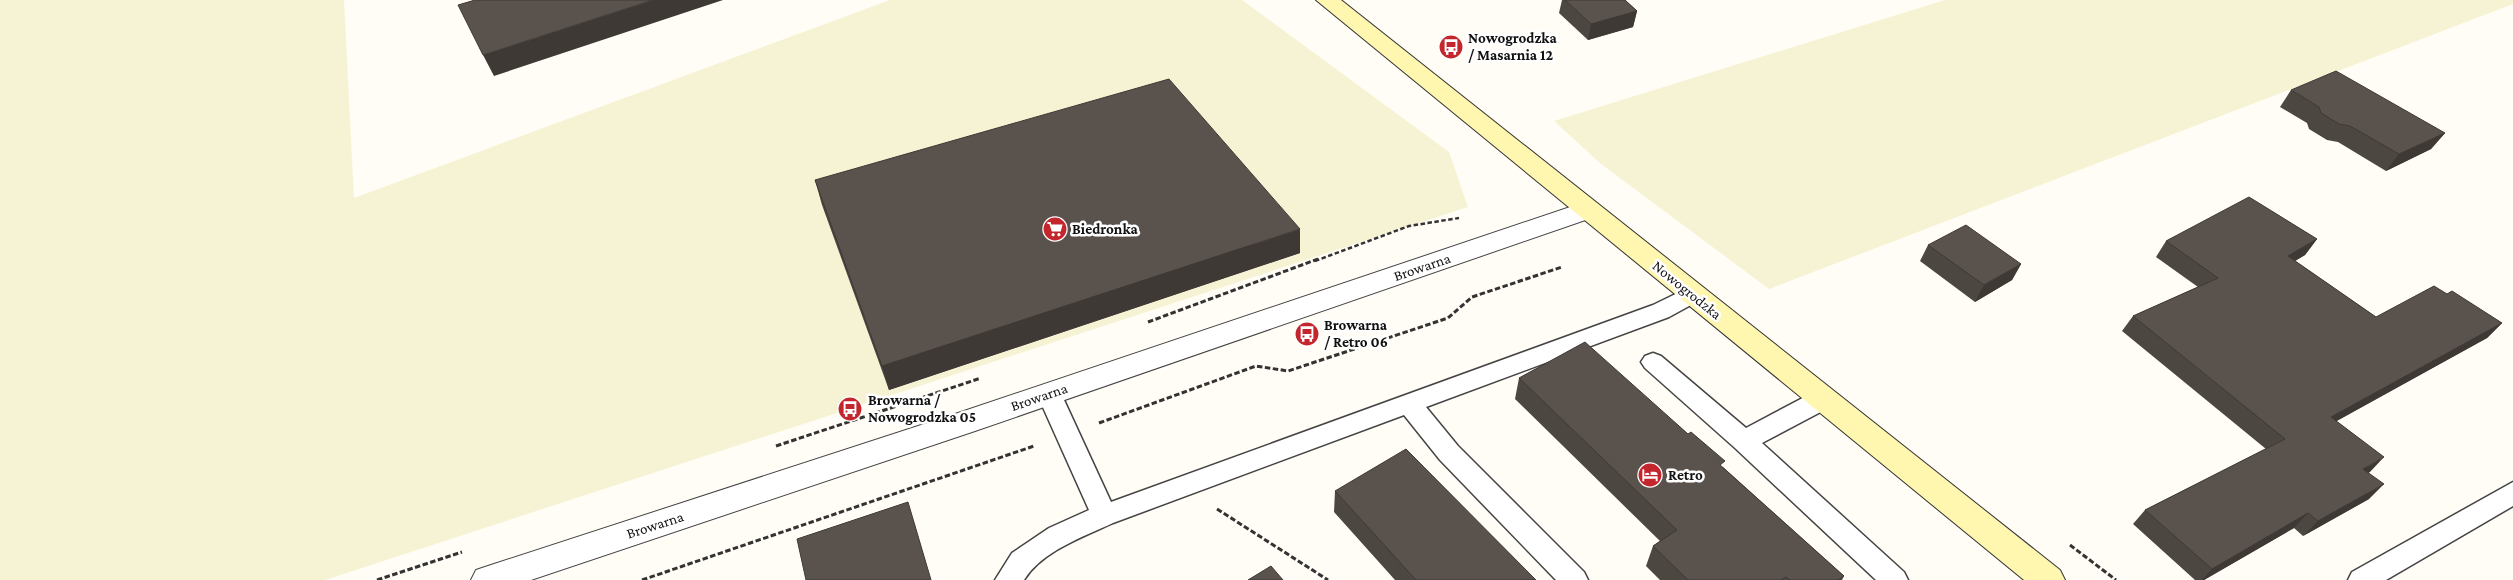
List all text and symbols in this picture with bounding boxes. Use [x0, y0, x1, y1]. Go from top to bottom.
place label: Nowogrodzka / Masarnia 12 [1468, 30, 1557, 63]
bus stop icon: Nowogrodzka / Masarnia 12 [1438, 34, 1464, 60]
supermarket icon: Biedronka [1042, 216, 1068, 242]
place label: Biedronka [1072, 221, 1138, 237]
street label: Browarna [1392, 250, 1452, 284]
street label: Nowogrodzka [1649, 258, 1725, 323]
place label: Browarna / Retro 06 [1324, 317, 1388, 350]
bus stop icon: Browarna / Retro 06 [1294, 321, 1320, 347]
street label: Browarna [1009, 380, 1069, 414]
place label: Browarna / Nowogrodzka 05 [868, 392, 976, 425]
bus stop icon: Browarna / Nowogrodzka 05 [837, 396, 863, 422]
hotel icon: Retro [1637, 462, 1663, 488]
place label: Retro [1668, 467, 1703, 483]
street label: Browarna [625, 508, 686, 542]

